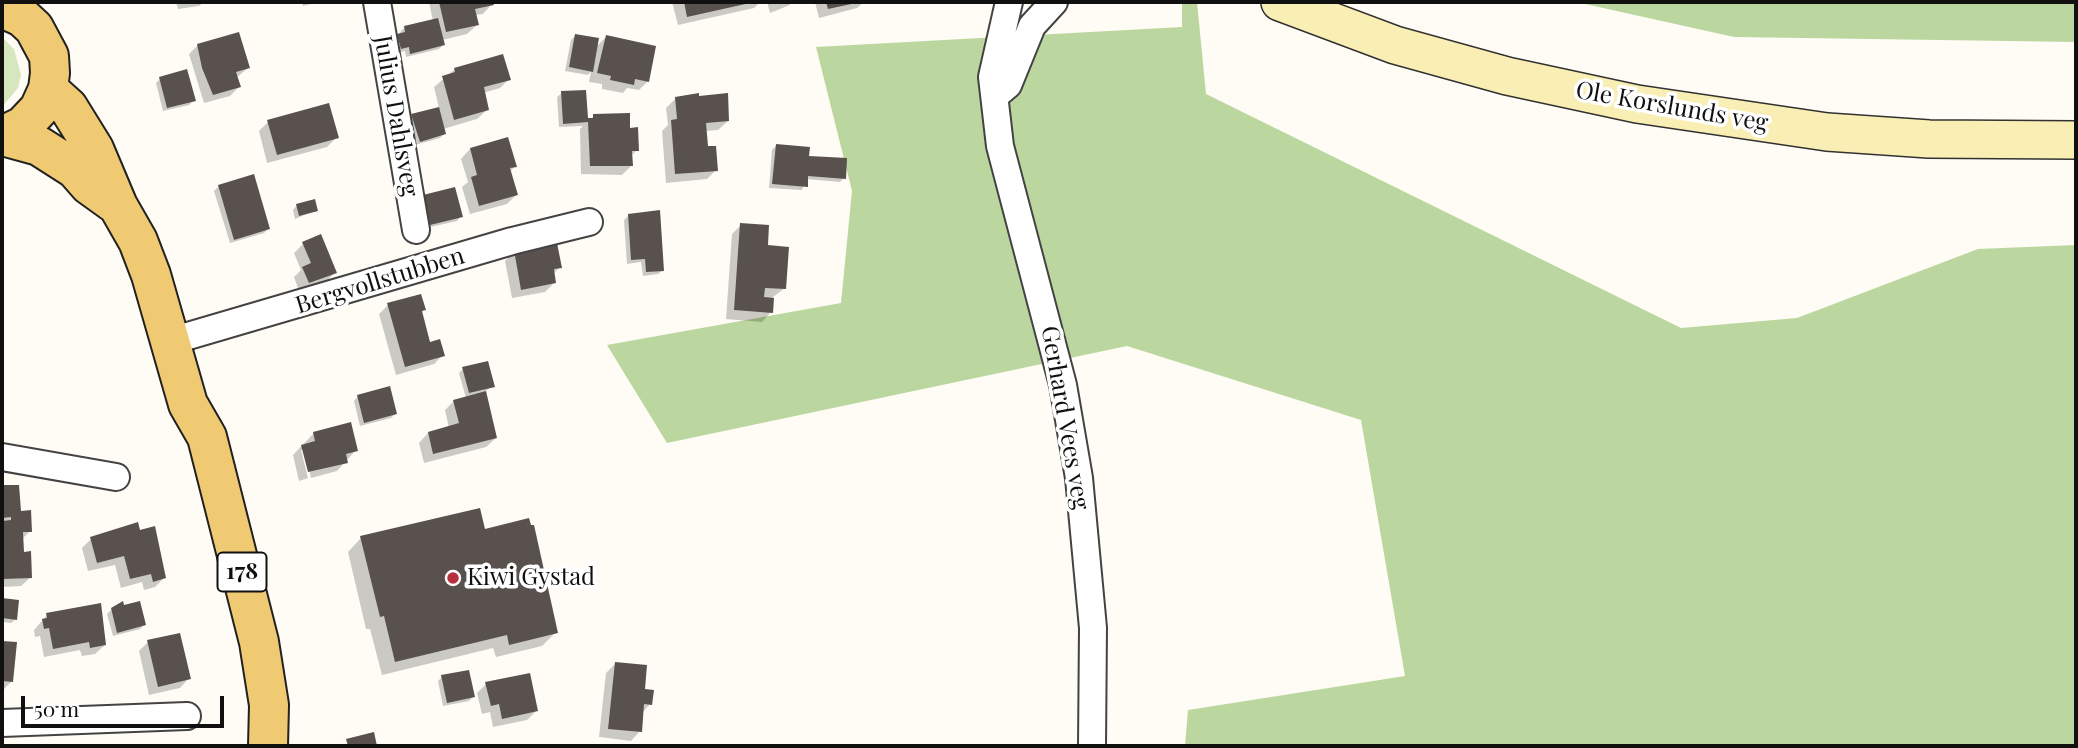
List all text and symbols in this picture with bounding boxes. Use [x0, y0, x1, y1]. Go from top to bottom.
street label: Julius Dahlsveg [368, 33, 424, 199]
street label: Ole Korslunds veg [1574, 76, 1770, 138]
street label: Bergvollstubben [292, 242, 468, 320]
street label: Gerhard Vees veg [1035, 324, 1095, 512]
road number: 178 [218, 552, 266, 592]
place label: Kiwi Gystad [467, 564, 595, 592]
marker: Kiwi Gystad [445, 570, 461, 586]
scale bar [24, 682, 228, 726]
text: 50 m [34, 694, 79, 722]

